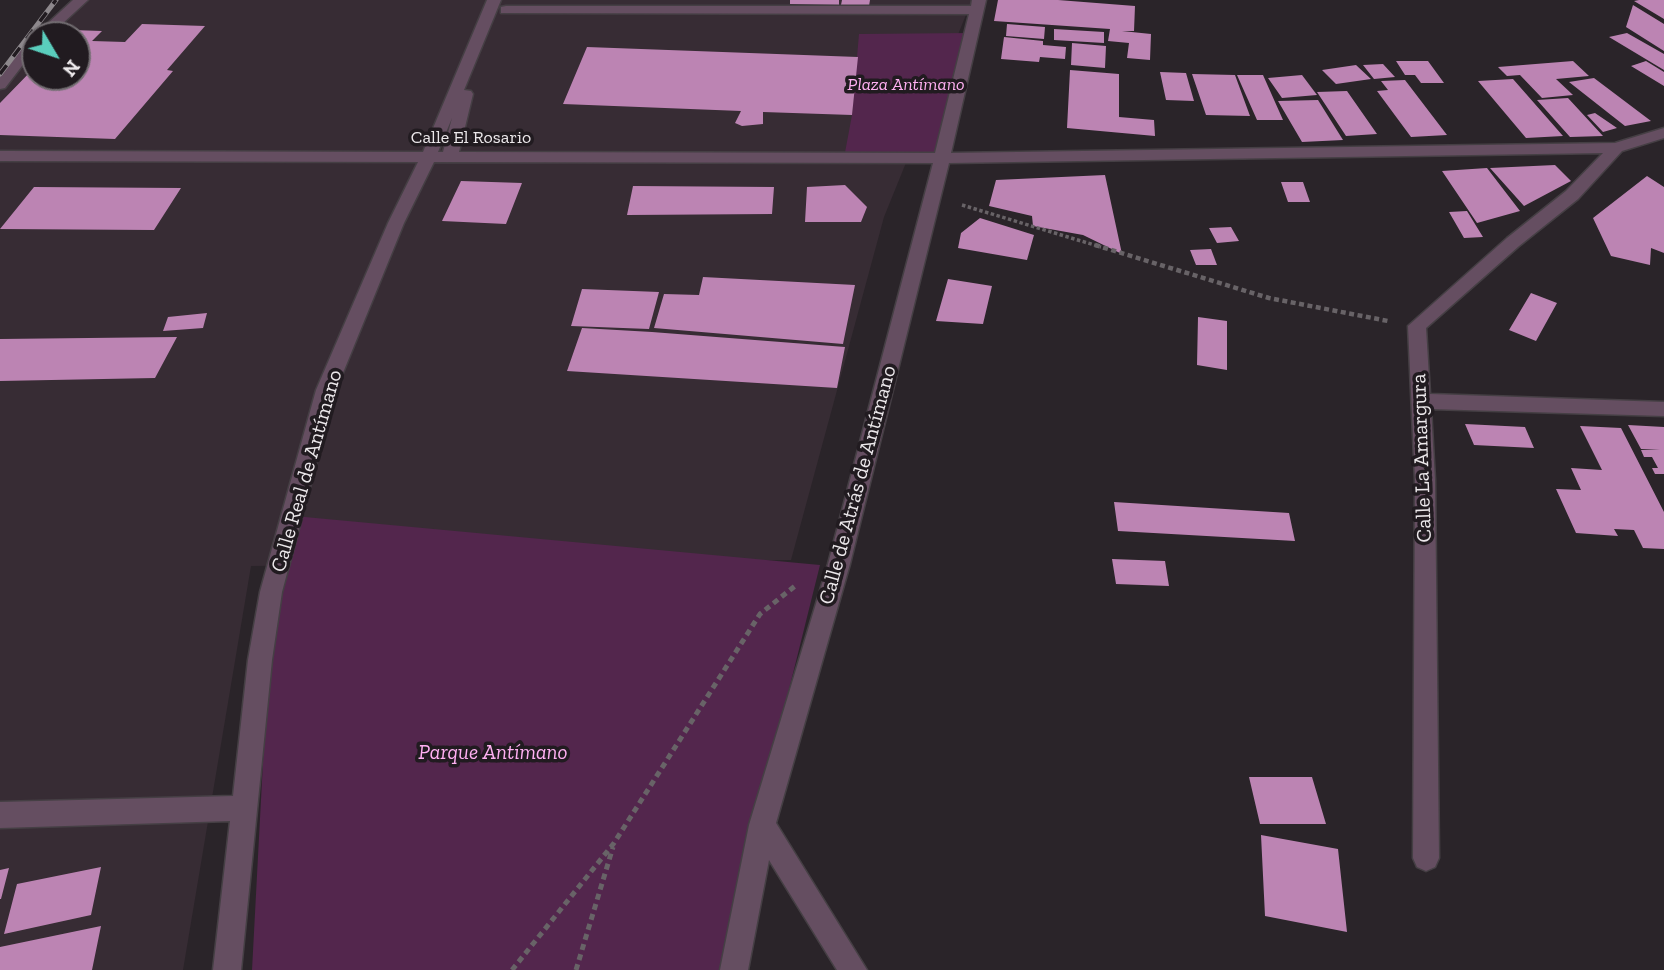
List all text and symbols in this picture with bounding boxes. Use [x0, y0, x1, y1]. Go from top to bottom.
north arrow [21, 21, 91, 91]
text: N [58, 55, 85, 81]
park label: Plaza Antímano [847, 74, 965, 96]
street label: Calle El Rosario [411, 127, 531, 149]
street label: Calle de Atrás de Antímano [814, 363, 902, 607]
street label: Calle Real de Antímano [266, 367, 348, 575]
street label: Calle La Amargura [1406, 373, 1438, 543]
park label: Parque Antímano [418, 740, 568, 766]

